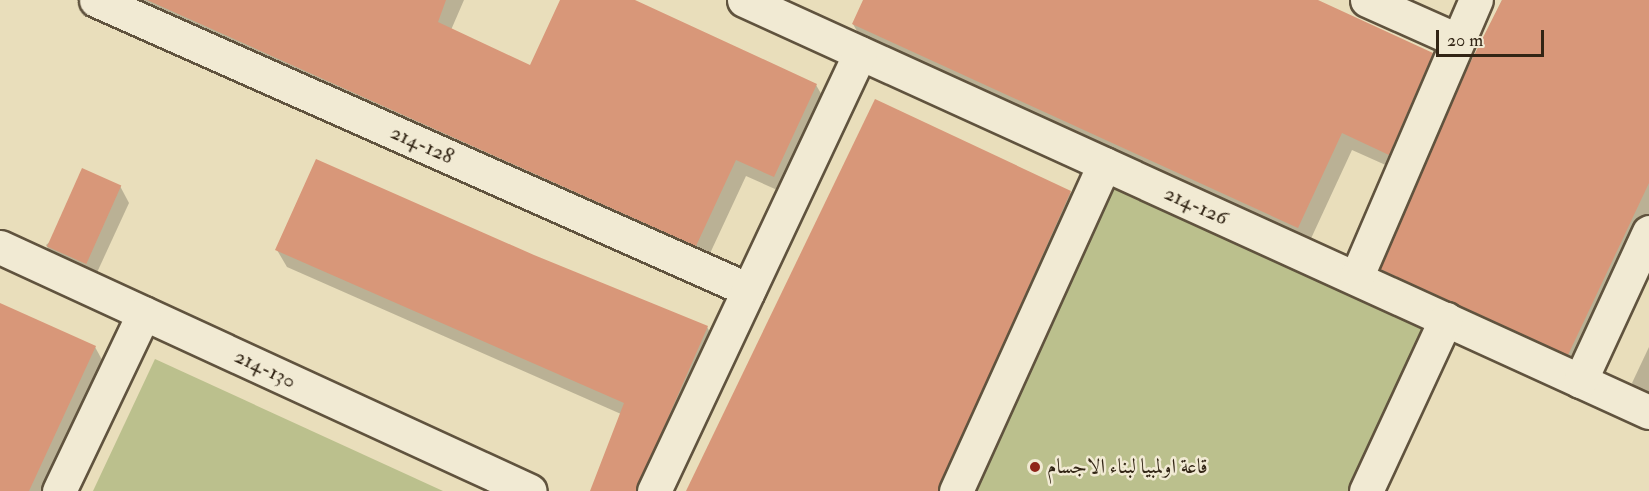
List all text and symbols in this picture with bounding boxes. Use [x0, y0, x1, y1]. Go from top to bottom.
scale bar [1439, 18, 1547, 56]
text: 20 m [1447, 29, 1483, 52]
street label: 214-128 [387, 120, 457, 170]
street label: 214-126 [1160, 181, 1232, 231]
street label: 214-130 [230, 344, 300, 394]
place label: قاعة اولمبيا لبناء الاجسام [1047, 454, 1208, 480]
marker: قاعة اولمبيا لبناء الاجسام [1028, 460, 1042, 474]

